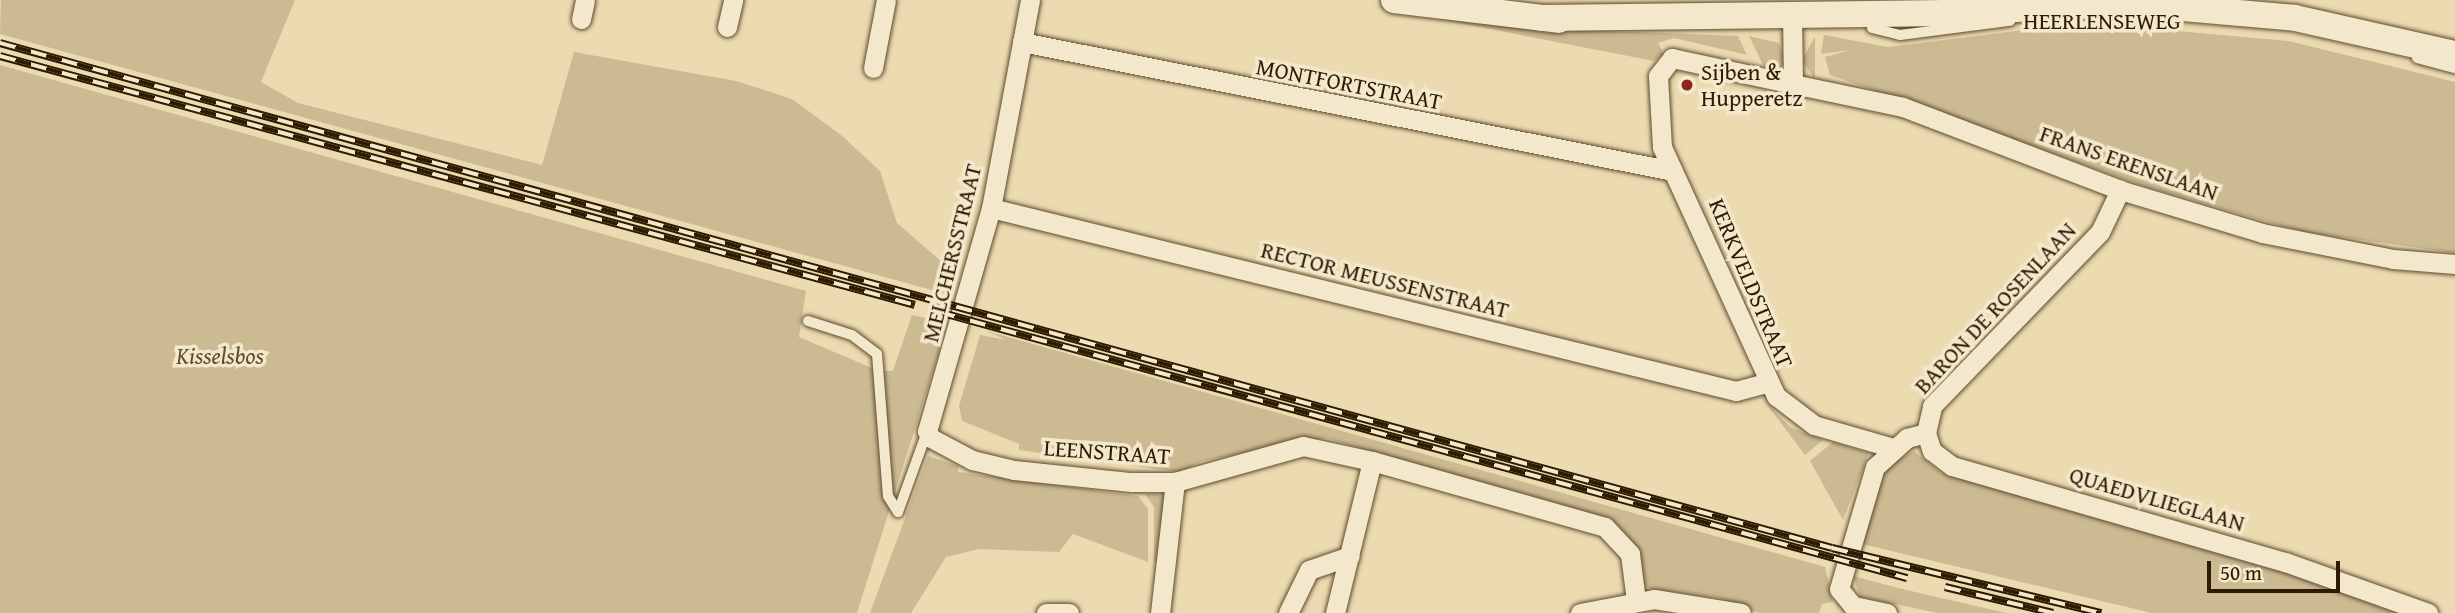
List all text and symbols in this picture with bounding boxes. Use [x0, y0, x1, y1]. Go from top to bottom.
street label: HEERLENSEWEG [2023, 7, 2181, 35]
street label: MONTFORTSTRAAT [1254, 52, 1444, 116]
place label: Sijben & Hupperetz [1701, 58, 1802, 112]
marker: Sijben & Hupperetz [1679, 77, 1695, 93]
street label: FRANS ERENSLAAN [2036, 120, 2222, 206]
street label: MELCHERSSTRAAT [917, 161, 987, 345]
street label: KERKVELDSTRAAT [1703, 194, 1799, 372]
street label: BARON DE ROSENLAAN [1908, 217, 2082, 399]
street label: RECTOR MEUSSENSTRAAT [1258, 236, 1512, 324]
park label: Kisselsbos [176, 342, 264, 370]
street label: LEENSTRAAT [1043, 434, 1171, 470]
street label: QUAEDVLIEGLAAN [2066, 461, 2248, 537]
scale bar [2210, 546, 2343, 590]
text: 50 m [2220, 557, 2262, 588]

